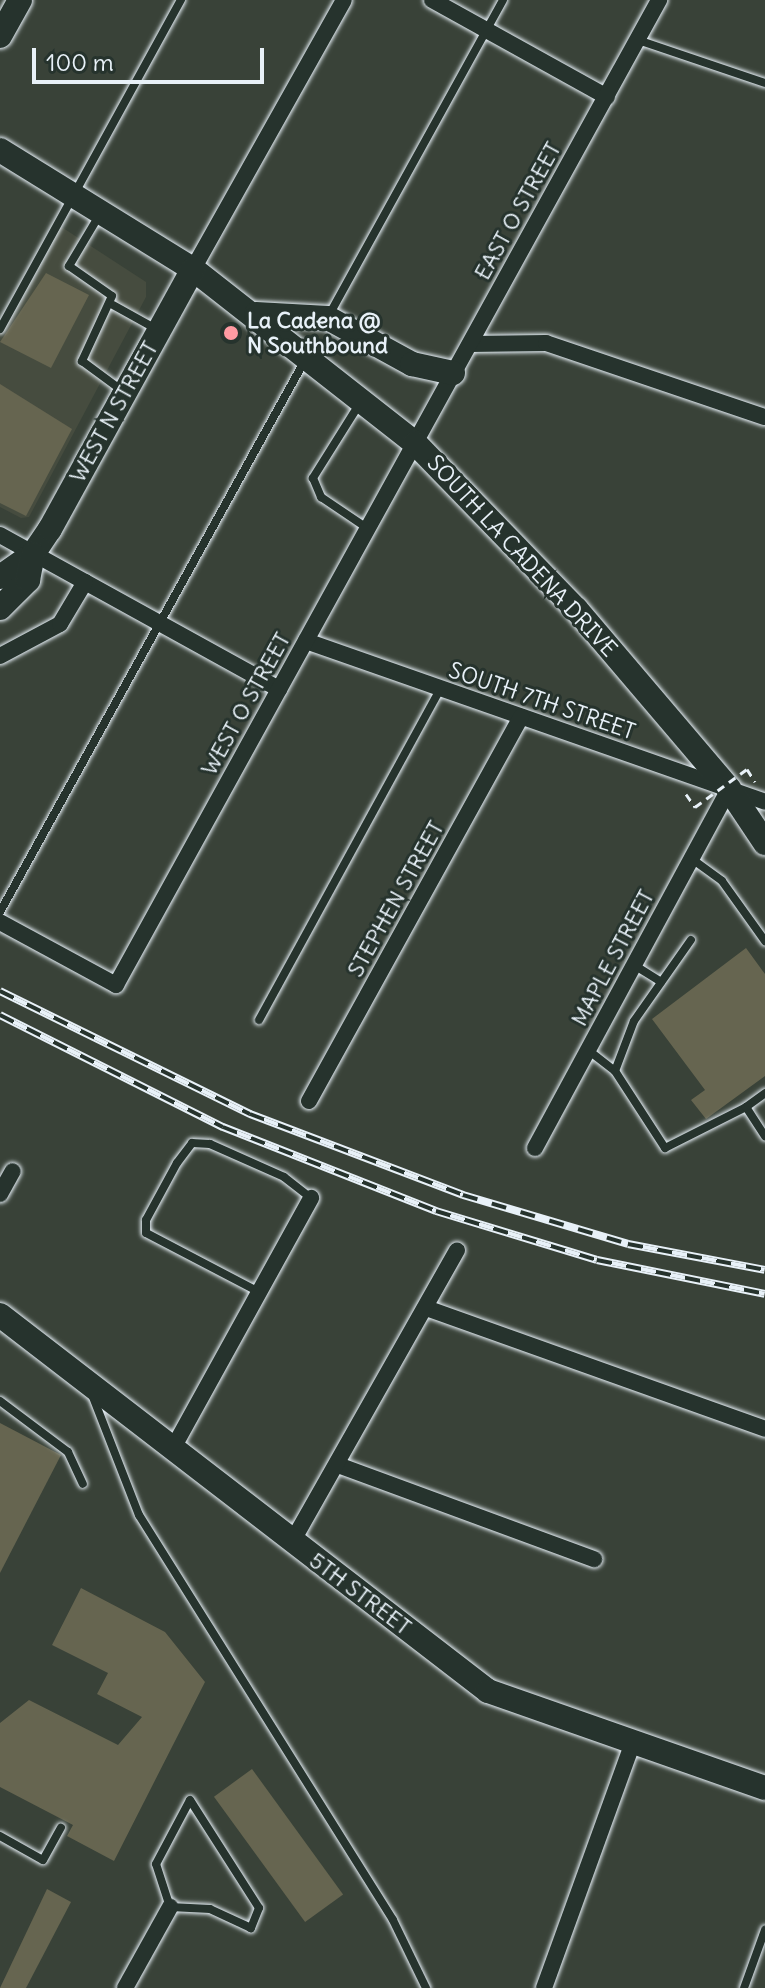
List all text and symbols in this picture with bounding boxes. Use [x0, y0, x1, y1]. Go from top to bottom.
scale bar [36, 32, 268, 82]
text: 100 m [46, 47, 114, 77]
street label: EAST O STREET [469, 138, 567, 284]
place label: La Cadena @ N Southbound [247, 307, 388, 358]
marker: La Cadena @ N Southbound [222, 324, 240, 342]
street label: WEST N STREET [64, 337, 164, 487]
street label: SOUTH LA CADENA DRIVE [422, 450, 622, 662]
street label: WEST O STREET [196, 628, 296, 780]
street label: SOUTH 7TH STREET [445, 657, 639, 745]
street label: STEPHEN STREET [342, 816, 450, 982]
street label: MAPLE STREET [566, 885, 660, 1031]
street label: 5TH STREET [304, 1547, 416, 1641]

